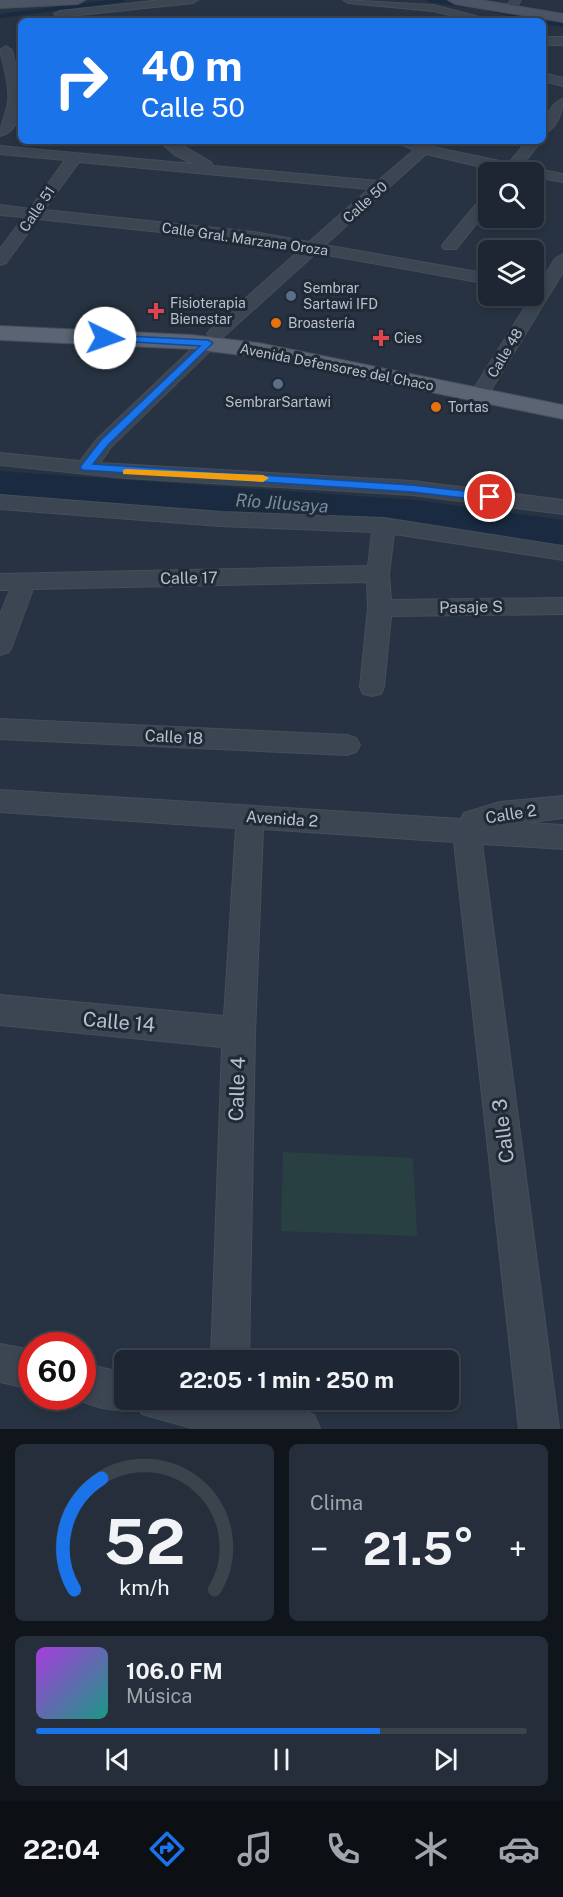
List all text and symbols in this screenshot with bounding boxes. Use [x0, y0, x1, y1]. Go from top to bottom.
text: 40 m [141, 41, 243, 90]
icon: right [42, 42, 120, 120]
text: Calle 50 [141, 91, 245, 123]
map controls [478, 162, 544, 306]
button: search [478, 162, 544, 228]
street label: Calle 50 [340, 178, 390, 226]
street label: Calle 51 [16, 183, 58, 235]
street label: Calle Gral. Marzana Oroza [161, 219, 329, 259]
button: layers [478, 240, 544, 306]
place label: Sembrar Sartawi IFD [303, 280, 378, 312]
marker: Sembrar Sartawi IFD [284, 289, 298, 303]
place label: Fisioterapia Bienestar [170, 295, 246, 327]
marker: Fisioterapia Bienestar [147, 302, 165, 320]
position arrow [73, 306, 137, 370]
place label: Broastería [288, 315, 355, 331]
marker: Broastería [269, 316, 283, 330]
street label: Calle 48 [484, 326, 526, 380]
marker: Cies [372, 329, 390, 347]
place label: Cies [394, 330, 422, 346]
street label: Avenida Defensores del Chaco [239, 340, 435, 394]
marker: SembrarSartawi [271, 377, 285, 391]
place label: SembrarSartawi [225, 394, 331, 410]
place label: Tortas [448, 399, 489, 415]
marker: Tortas [429, 400, 443, 414]
pin [464, 471, 515, 522]
icon: arrive [473, 480, 506, 513]
water label: Río Jilusaya [235, 489, 329, 517]
street label: Calle 17 [160, 568, 218, 588]
street label: Pasaje S [439, 597, 503, 617]
street label: Calle 18 [144, 726, 204, 748]
street label: Calle 2 [484, 801, 538, 827]
street label: Avenida 2 [245, 807, 319, 831]
street label: Calle 14 [82, 1007, 156, 1037]
street label: Calle 4 [224, 1056, 250, 1122]
street label: Calle 3 [487, 1097, 519, 1165]
speed limit sign: 60 [18, 1332, 96, 1410]
text: 22:05 · 1 min · 250 m [179, 1367, 394, 1393]
text: Clima [310, 1491, 363, 1515]
text: 52 [104, 1505, 185, 1578]
text: 21.5° [363, 1522, 474, 1575]
text: − [310, 1530, 328, 1568]
text: + [509, 1530, 527, 1568]
text: km/h [119, 1575, 170, 1600]
text: 106.0 FM [126, 1658, 223, 1684]
text: Música [126, 1684, 192, 1708]
icon: previous [101, 1743, 134, 1776]
icon: pause [265, 1743, 298, 1776]
icon: next [429, 1743, 462, 1776]
icon: directions [146, 1828, 188, 1870]
icon: music [234, 1828, 276, 1870]
icon: phone [322, 1828, 364, 1870]
icon: climate [410, 1828, 452, 1870]
icon: car [498, 1828, 540, 1870]
text: 22:04 [23, 1833, 100, 1865]

